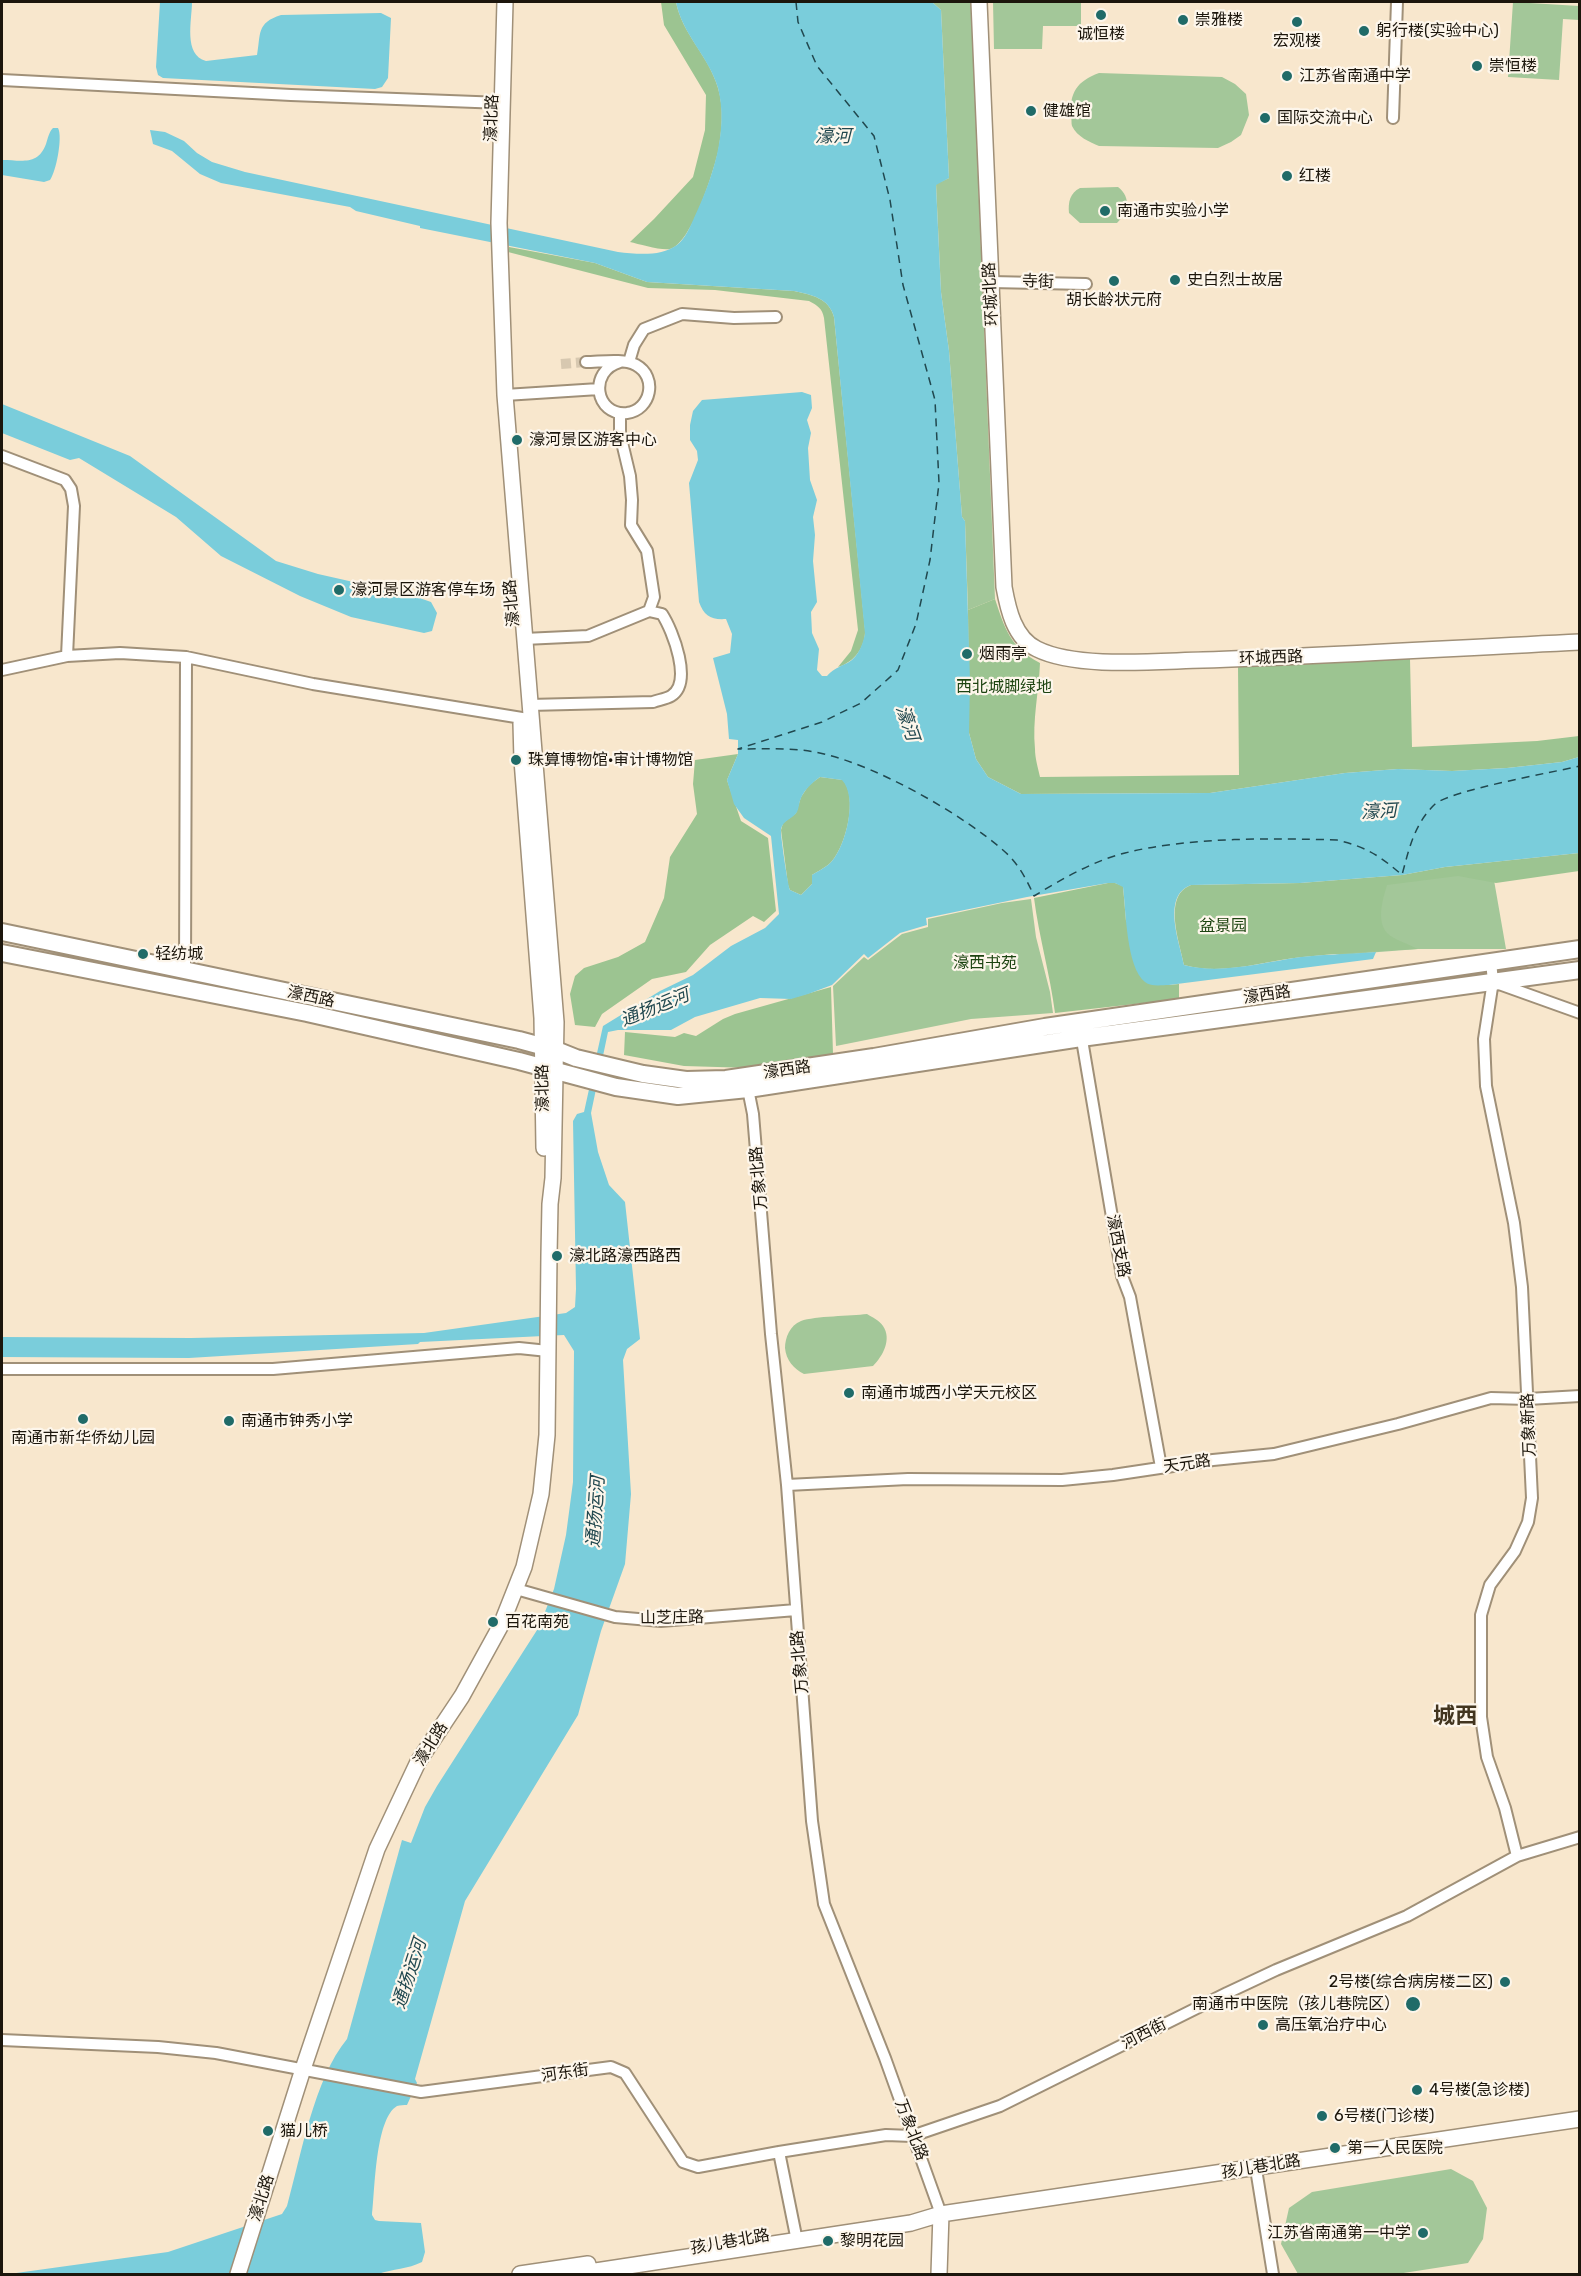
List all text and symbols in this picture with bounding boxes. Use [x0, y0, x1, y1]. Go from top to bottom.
marker: 诚恒楼 [1094, 8, 1108, 22]
place label: 崇雅楼 [1195, 10, 1243, 30]
marker: 崇雅楼 [1176, 13, 1190, 27]
marker: 宏观楼 [1290, 15, 1304, 29]
place label: 躬行楼(实验中心) [1376, 21, 1499, 41]
place label: 诚恒楼 [1077, 24, 1125, 44]
marker: 躬行楼(实验中心) [1357, 24, 1371, 38]
place label: 宏观楼 [1273, 31, 1321, 51]
place label: 崇恒楼 [1489, 56, 1537, 76]
marker: 崇恒楼 [1470, 59, 1484, 73]
place label: 江苏省南通中学 [1299, 66, 1411, 86]
marker: 江苏省南通中学 [1280, 69, 1294, 83]
street label: 濠北路 [482, 94, 502, 142]
place label: 健雄馆 [1043, 101, 1091, 121]
marker: 健雄馆 [1024, 104, 1038, 118]
place label: 国际交流中心 [1277, 108, 1373, 128]
marker: 国际交流中心 [1258, 111, 1272, 125]
water label: 濠河 [815, 126, 851, 148]
place label: 红楼 [1299, 166, 1331, 186]
marker: 红楼 [1280, 169, 1294, 183]
place label: 南通市实验小学 [1117, 201, 1229, 221]
marker: 南通市实验小学 [1098, 204, 1112, 218]
street label: 环城北路 [980, 262, 1002, 326]
place label: 史白烈士故居 [1187, 270, 1283, 290]
street label: 寺街 [1022, 272, 1054, 292]
marker: 史白烈士故居 [1168, 273, 1182, 287]
marker: 胡长龄状元府 [1107, 274, 1121, 288]
place label: 胡长龄状元府 [1066, 290, 1162, 310]
place label: 濠河景区游客中心 [529, 430, 657, 450]
marker: 濠河景区游客中心 [510, 433, 524, 447]
street label: 濠北路 [500, 578, 524, 628]
place label: 濠河景区游客停车场 [351, 580, 495, 600]
marker: 濠河景区游客停车场 [332, 583, 346, 597]
place label: 烟雨亭 [979, 644, 1027, 664]
marker: 烟雨亭 [960, 647, 974, 661]
street label: 环城西路 [1239, 647, 1303, 669]
park label: 西北城脚绿地 [956, 677, 1052, 697]
water label: 濠河 [891, 702, 923, 744]
place label: 珠算博物馆·审计博物馆 [528, 750, 693, 770]
marker: 珠算博物馆·审计博物馆 [509, 753, 523, 767]
water label: 濠河 [1360, 800, 1398, 824]
park label: 盆景园 [1199, 916, 1247, 936]
place label: 轻纺城 [155, 944, 203, 964]
marker: 轻纺城 [136, 947, 150, 961]
park label: 濠西书苑 [953, 953, 1017, 973]
street label: 濠西路 [1242, 982, 1292, 1008]
street label: 濠西路 [286, 983, 336, 1011]
water label: 通扬运河 [618, 985, 692, 1031]
street label: 濠西路 [762, 1057, 812, 1083]
street label: 濠北路 [533, 1064, 553, 1112]
street label: 万象北路 [747, 1145, 771, 1211]
street label: 濠西支路 [1102, 1213, 1134, 1279]
place label: 濠北路濠西路西 [569, 1246, 681, 1266]
marker: 濠北路濠西路西 [550, 1249, 564, 1263]
place label: 南通市城西小学天元校区 [861, 1383, 1037, 1403]
marker: 南通市城西小学天元校区 [842, 1386, 856, 1400]
street label: 万象新路 [1518, 1393, 1540, 1457]
place label: 南通市钟秀小学 [241, 1411, 353, 1431]
marker: 南通市新华侨幼儿园 [76, 1412, 90, 1426]
marker: 南通市钟秀小学 [222, 1414, 236, 1428]
place label: 南通市新华侨幼儿园 [11, 1428, 155, 1448]
street label: 天元路 [1162, 1451, 1212, 1477]
water label: 通扬运河 [583, 1475, 609, 1549]
street label: 山芝庄路 [640, 1608, 704, 1628]
place label: 百花南苑 [505, 1612, 569, 1632]
marker: 百花南苑 [486, 1615, 500, 1629]
street label: 万象北路 [788, 1629, 812, 1695]
district label: 城西 [1433, 1704, 1477, 1730]
street label: 濠北路 [410, 1719, 452, 1769]
water label: 通扬运河 [389, 1936, 431, 2012]
place label: 2号楼(综合病房楼二区) [1329, 1972, 1493, 1992]
marker: 2号楼(综合病房楼二区) [1498, 1975, 1512, 1989]
place label: 南通市中医院（孩儿巷院区） [1192, 1994, 1400, 2014]
marker: 南通市中医院（孩儿巷院区） [1404, 1995, 1422, 2013]
street label: 河西街 [1118, 2015, 1170, 2053]
place label: 高压氧治疗中心 [1275, 2015, 1387, 2035]
marker: 高压氧治疗中心 [1256, 2018, 1270, 2032]
street label: 河东街 [540, 2060, 590, 2086]
place label: 4号楼(急诊楼) [1429, 2080, 1530, 2100]
marker: 4号楼(急诊楼) [1410, 2083, 1424, 2097]
street label: 万象北路 [891, 2097, 931, 2163]
place label: 6号楼(门诊楼) [1334, 2106, 1434, 2126]
marker: 6号楼(门诊楼) [1315, 2109, 1329, 2123]
place label: 猫儿桥 [280, 2121, 328, 2141]
marker: 猫儿桥 [261, 2124, 275, 2138]
place label: 第一人民医院 [1347, 2138, 1443, 2158]
marker: 第一人民医院 [1328, 2141, 1342, 2155]
street label: 孩儿巷北路 [1220, 2151, 1302, 2183]
street label: 濠北路 [245, 2172, 279, 2224]
place label: 江苏省南通第一中学 [1267, 2223, 1411, 2243]
street label: 孩儿巷北路 [689, 2226, 771, 2258]
marker: 江苏省南通第一中学 [1416, 2226, 1430, 2240]
place label: 黎明花园 [840, 2231, 904, 2251]
marker: 黎明花园 [821, 2234, 835, 2248]

